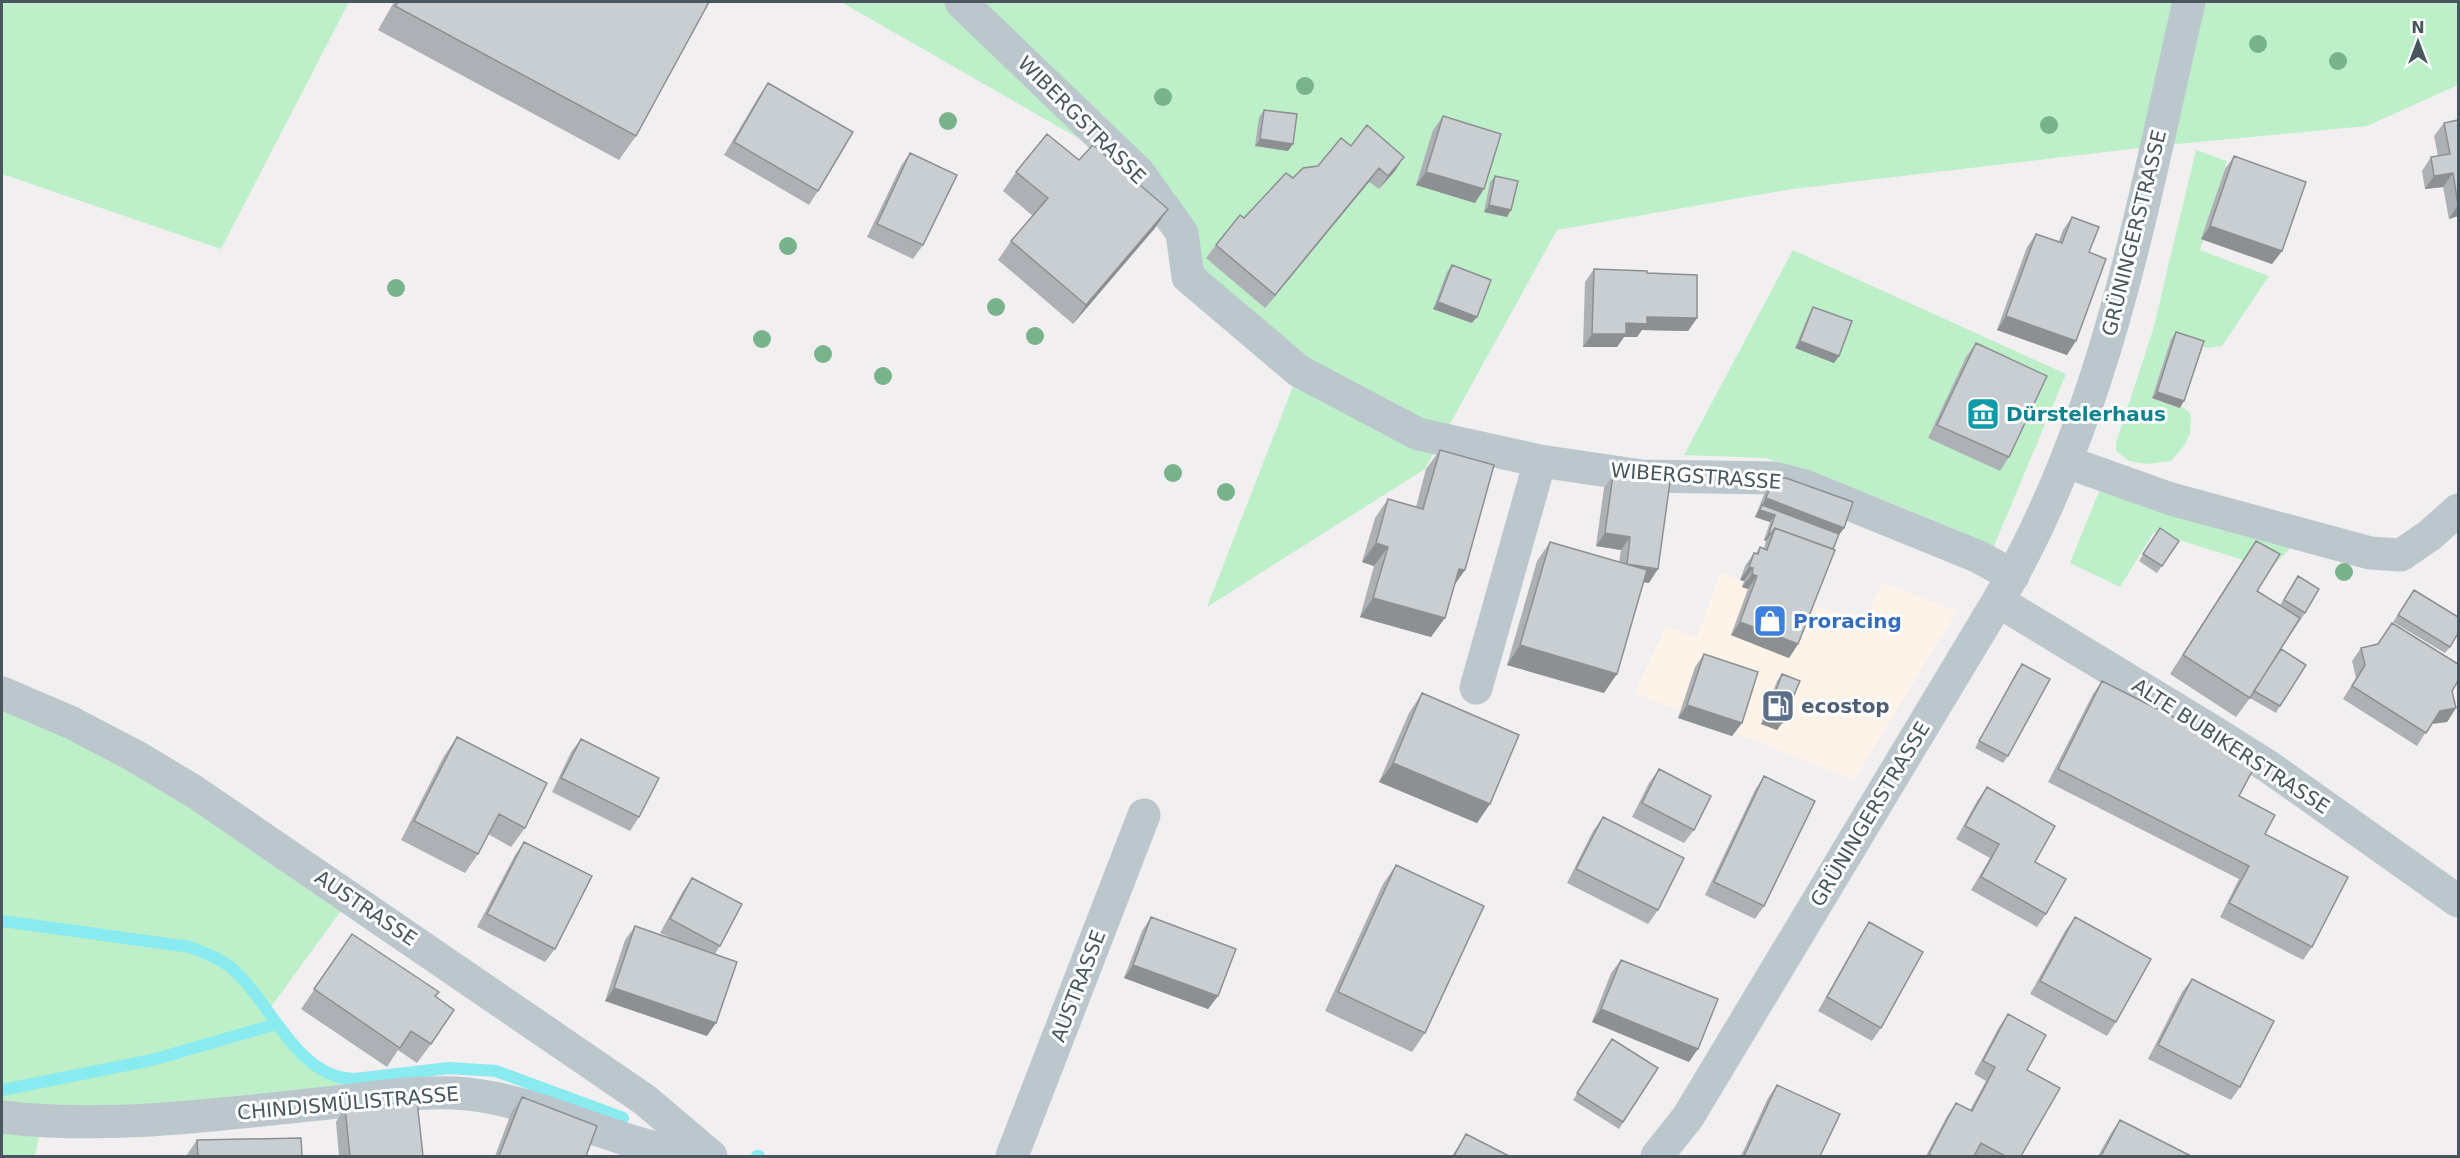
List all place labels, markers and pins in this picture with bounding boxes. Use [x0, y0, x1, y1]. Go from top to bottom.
museum icon: Dürstelerhaus [1965, 396, 2001, 432]
place label: Dürstelerhaus [2006, 402, 2166, 426]
shop icon: Proracing [1752, 603, 1788, 639]
place label: Proracing [1793, 609, 1902, 633]
fuel station icon: ecostop [1760, 688, 1796, 724]
place label: ecostop [1801, 694, 1890, 718]

